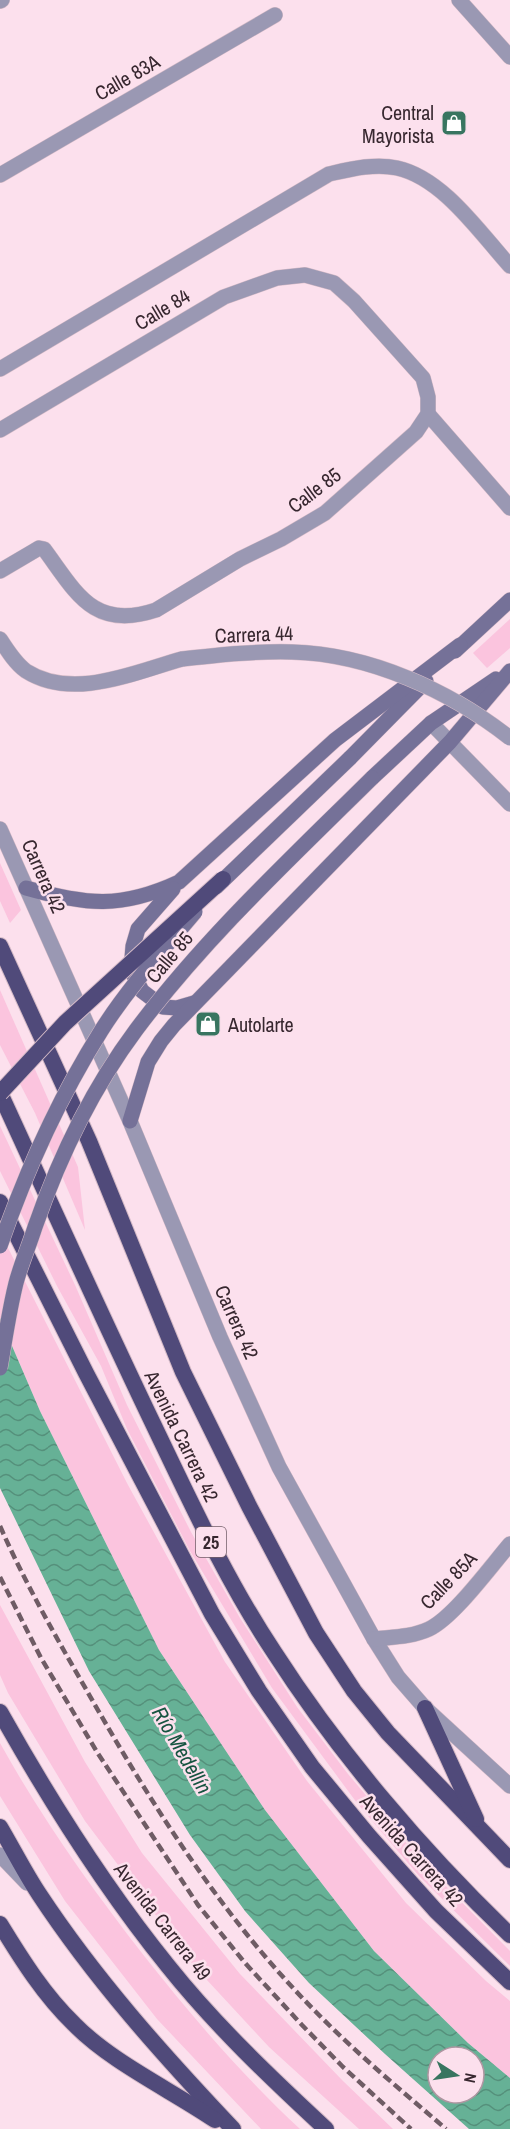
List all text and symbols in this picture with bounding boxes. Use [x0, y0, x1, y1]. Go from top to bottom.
street label: Calle 83A [89, 48, 165, 106]
place label: Central Mayorista [362, 99, 434, 149]
shop icon: Central Mayorista [439, 108, 469, 138]
street label: Calle 84 [129, 282, 195, 336]
street label: Calle 85 [282, 461, 346, 519]
street label: Carrera 44 [214, 619, 294, 649]
street label: Carrera 42 [16, 835, 72, 917]
street label: Calle 85 [139, 925, 199, 989]
shop icon: Autolarte [193, 1009, 223, 1039]
place label: Autolarte [227, 1011, 294, 1038]
street label: Carrera 42 [209, 1281, 265, 1363]
street label: Avenida Carrera 42 [138, 1365, 225, 1506]
road number: 25 [196, 1527, 226, 1557]
street label: Calle 85A [414, 1545, 482, 1615]
water label: Río Medellín [145, 1701, 219, 1799]
street label: Avenida Carrera 42 [354, 1787, 470, 1912]
street label: Avenida Carrera 49 [108, 1856, 218, 1986]
north arrow [426, 2045, 486, 2105]
text: N [459, 2071, 482, 2085]

